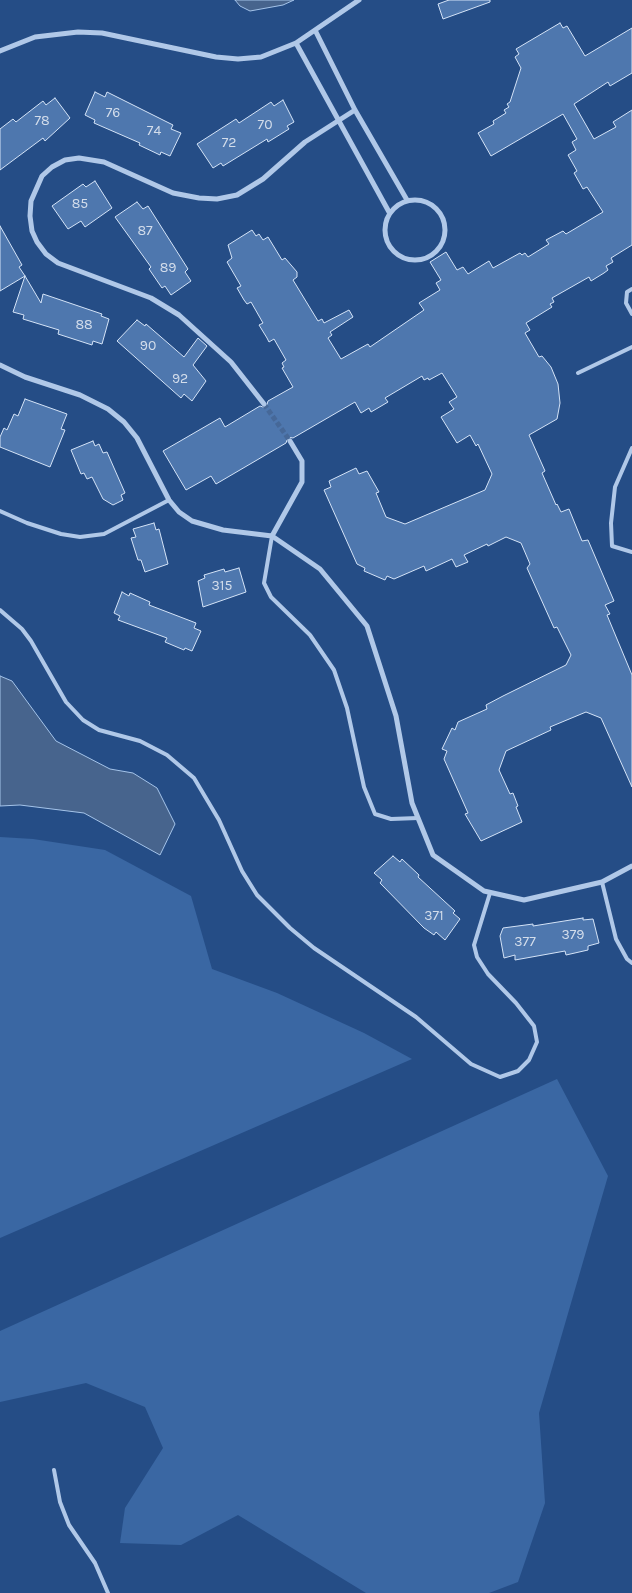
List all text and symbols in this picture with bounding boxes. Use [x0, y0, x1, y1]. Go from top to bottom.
house number: 76 [106, 105, 120, 121]
house number: 78 [34, 113, 50, 129]
house number: 70 [258, 117, 272, 133]
house number: 74 [147, 123, 161, 139]
house number: 72 [222, 135, 236, 151]
house number: 85 [72, 196, 88, 212]
house number: 87 [137, 223, 153, 239]
house number: 89 [160, 260, 176, 276]
house number: 88 [75, 317, 93, 333]
house number: 90 [140, 338, 156, 354]
house number: 92 [172, 371, 188, 387]
house number: 315 [212, 578, 232, 594]
house number: 371 [424, 908, 444, 924]
house number: 379 [562, 927, 584, 943]
house number: 377 [514, 934, 536, 950]

